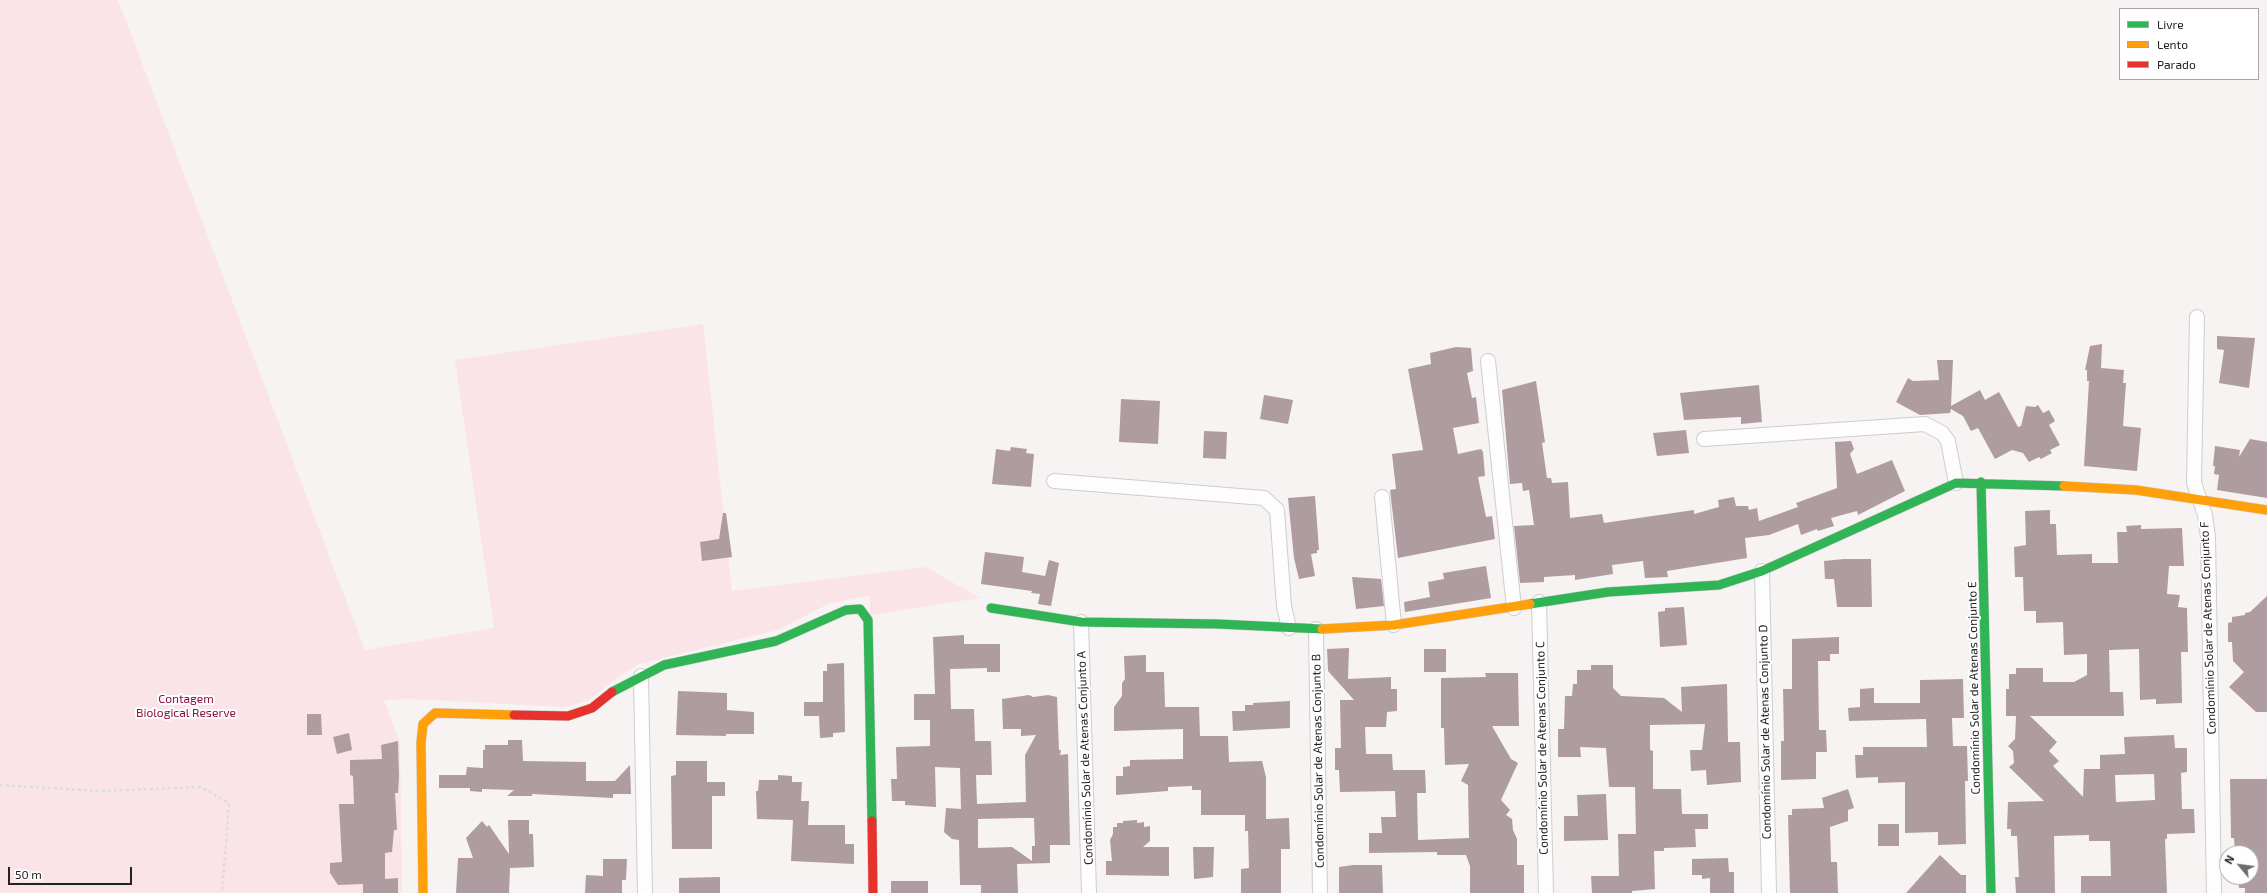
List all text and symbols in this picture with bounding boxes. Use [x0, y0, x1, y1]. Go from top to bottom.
legend [2119, 8, 2259, 80]
text: Livre [2157, 17, 2184, 31]
text: Lento [2157, 37, 2188, 51]
text: Parado [2157, 57, 2196, 71]
street label: Condomínio Solar de Atenas Conjunto F [2197, 521, 2219, 735]
street label: Condomínio Solar de Atenas Conjunto E [1965, 581, 1983, 795]
street label: Condomínio Solar de Atenas Conjunto D [1756, 625, 1774, 839]
street label: Condomínio Solar de Atenas Conjunto C [1533, 641, 1551, 855]
street label: Condomínio Solar de Atenas Conjunto A [1074, 651, 1096, 865]
street label: Condomínio Solar de Atenas Conjunto B [1309, 654, 1327, 868]
park label: Contagem Biological Reserve [136, 692, 236, 720]
north arrow [2219, 845, 2259, 885]
text: N [2221, 853, 2237, 866]
scale bar [10, 859, 134, 885]
text: 50 m [15, 867, 42, 881]

